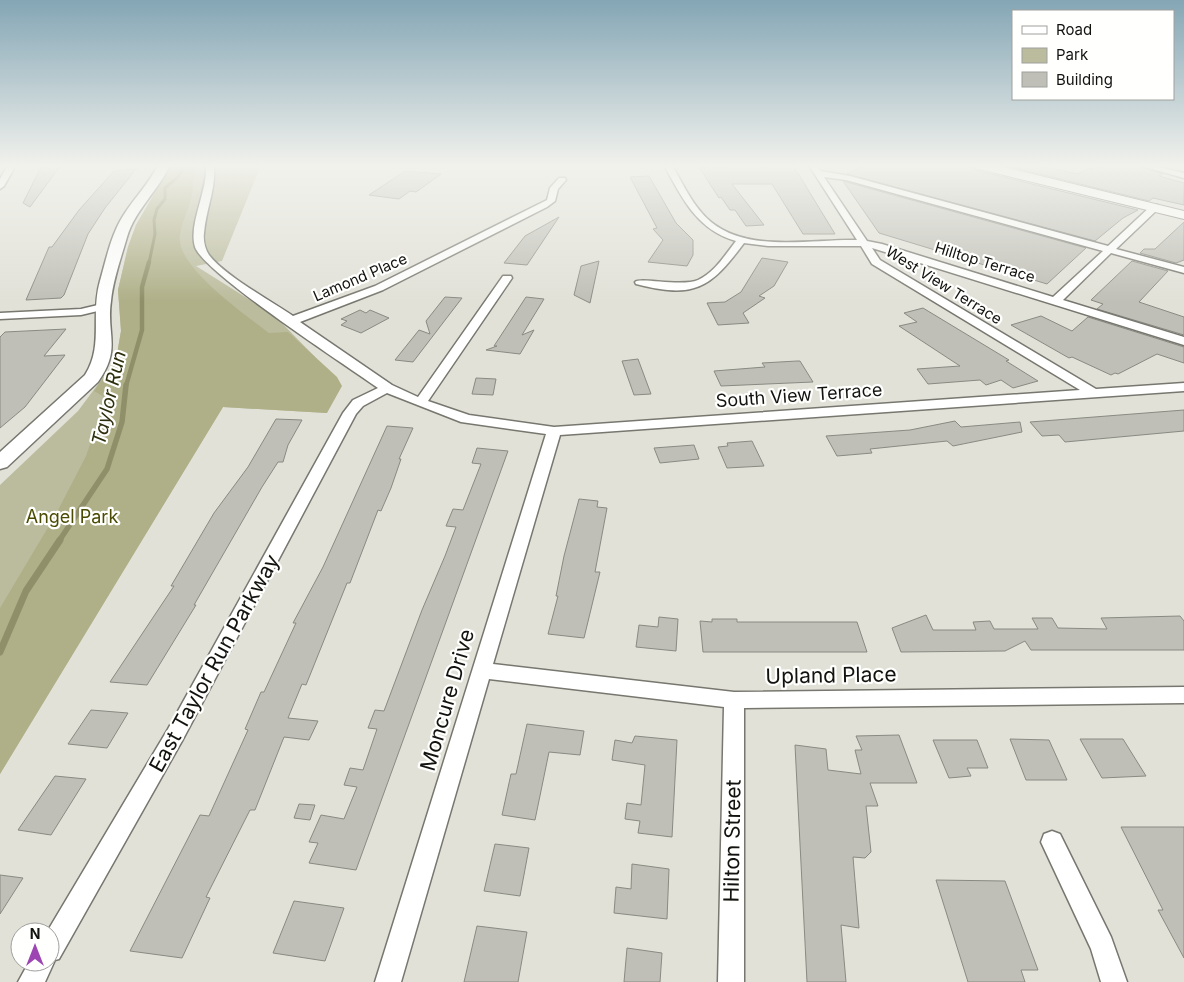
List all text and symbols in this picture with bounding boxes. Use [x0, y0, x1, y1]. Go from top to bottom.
legend [1012, 10, 1174, 100]
text: Road [1056, 20, 1092, 39]
text: Park [1056, 45, 1089, 64]
text: Building [1056, 70, 1113, 89]
street label: Hilltop Terrace [933, 238, 1037, 286]
street label: West View Terrace [882, 242, 1006, 328]
street label: Lamond Place [310, 249, 410, 305]
water label: Taylor Run [87, 349, 131, 447]
street label: South View Terrace [715, 379, 883, 411]
park label: Angel Park [26, 506, 118, 527]
street label: East Taylor Run Parkway [144, 550, 284, 776]
street label: Moncure Drive [415, 626, 479, 774]
street label: Upland Place [765, 661, 897, 689]
street label: Hilton Street [718, 779, 746, 903]
north arrow [10, 922, 60, 972]
text: N [30, 925, 40, 942]

